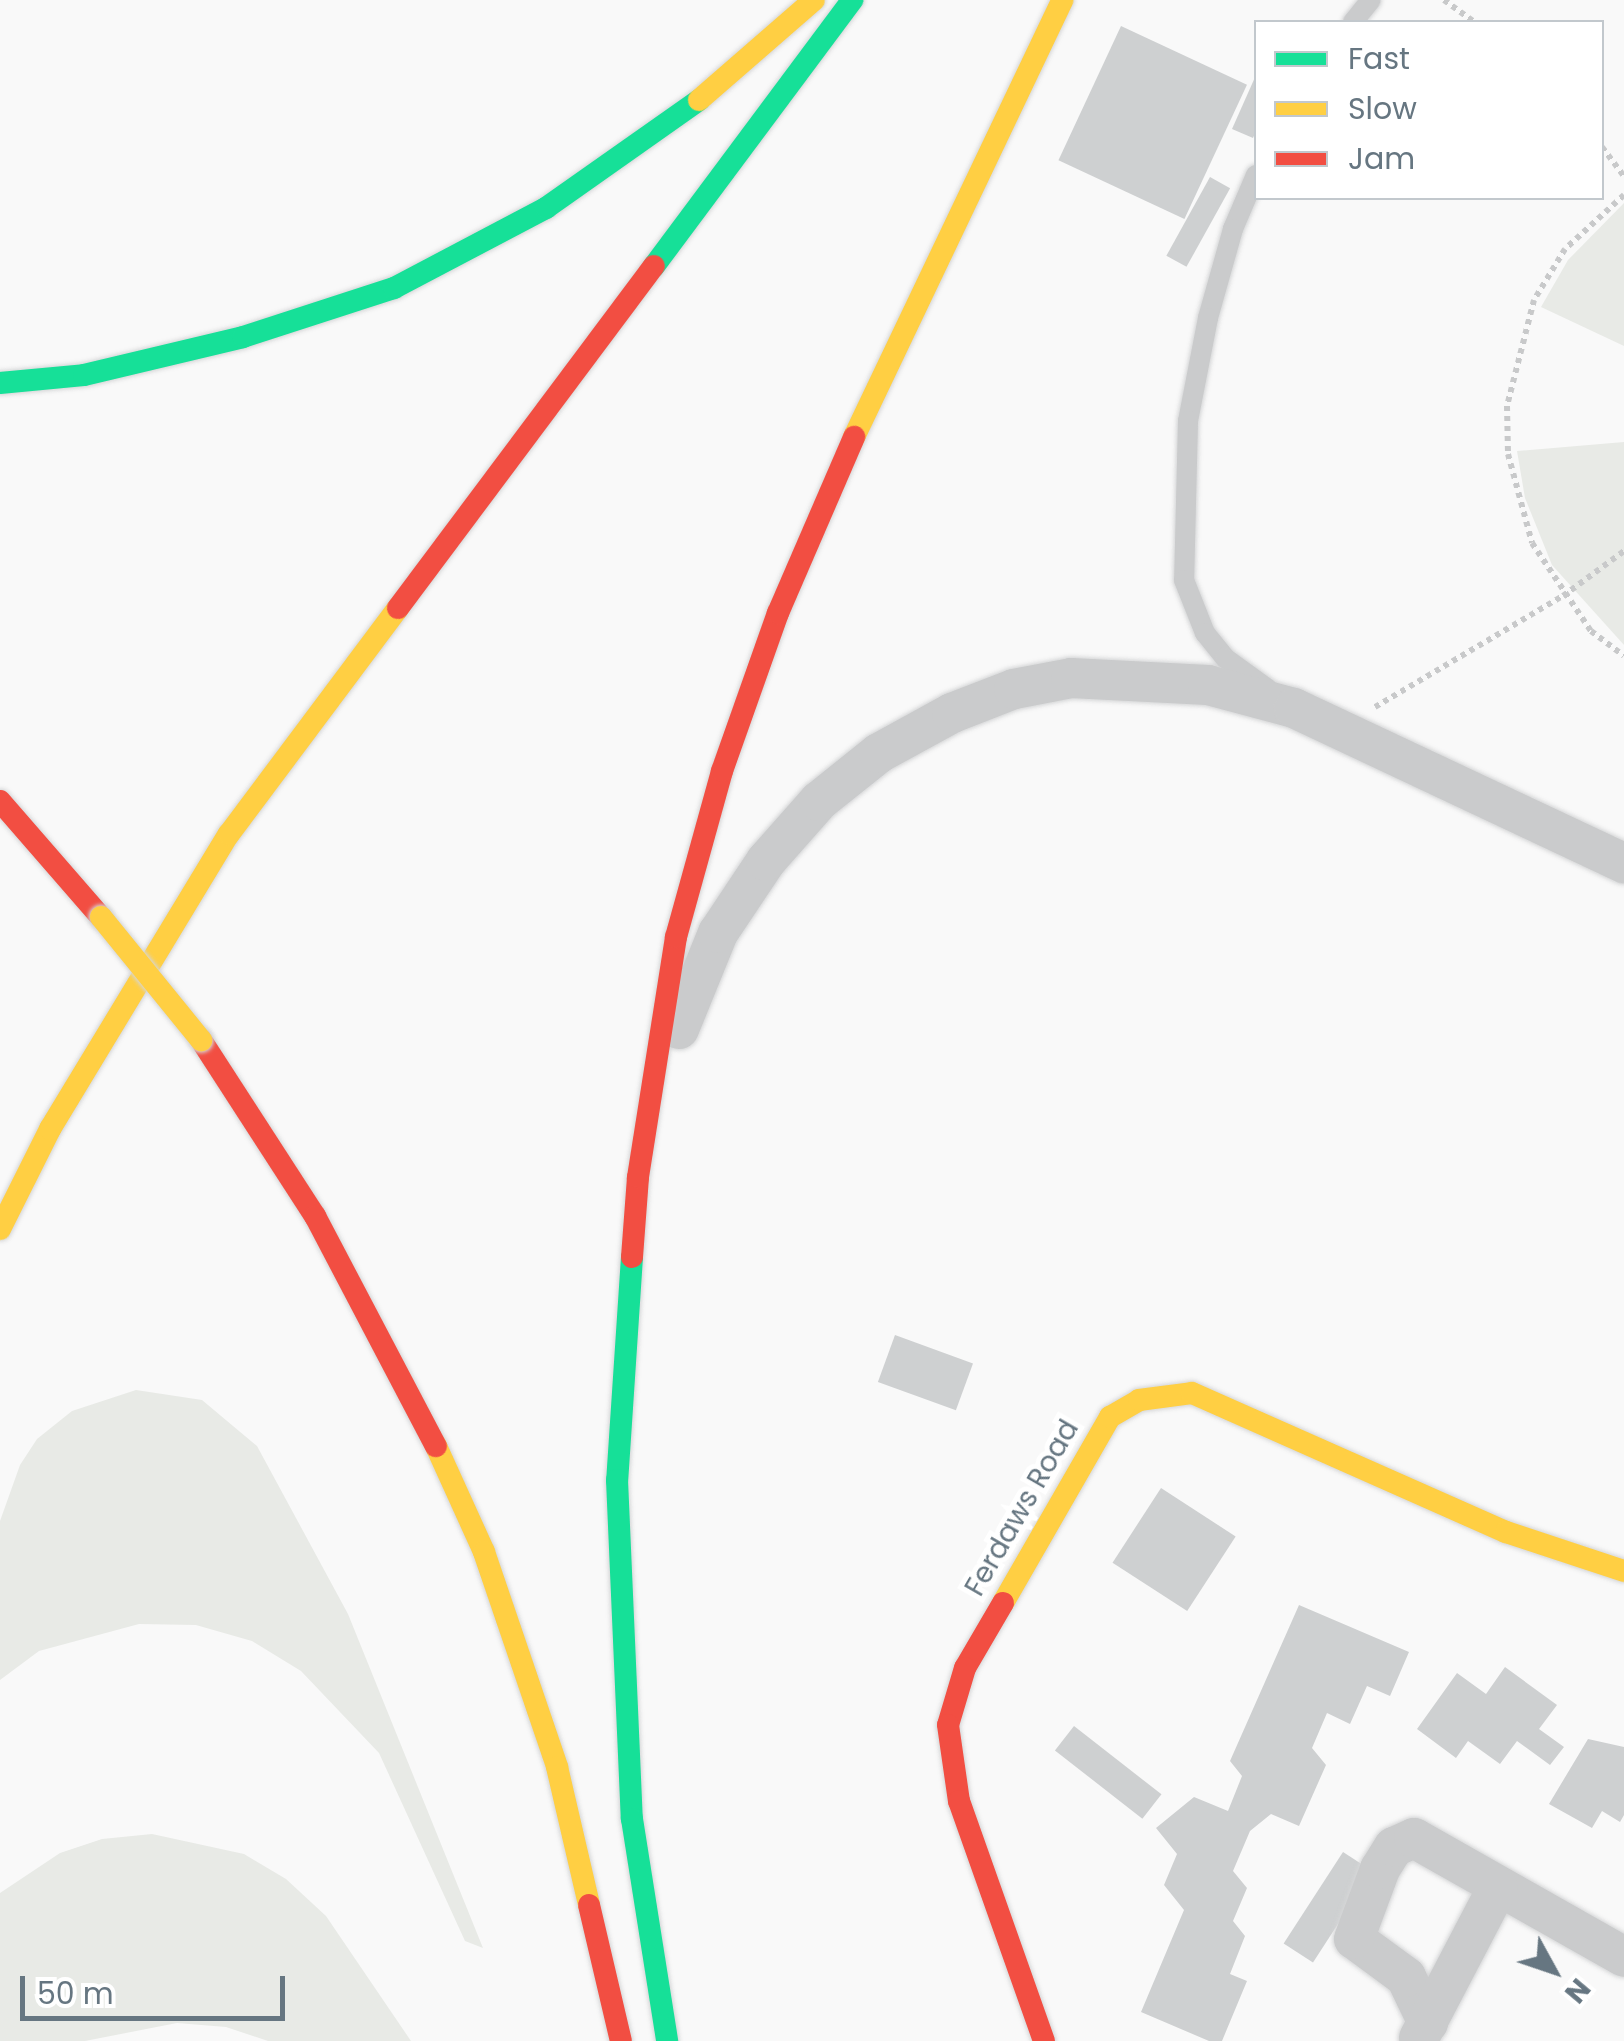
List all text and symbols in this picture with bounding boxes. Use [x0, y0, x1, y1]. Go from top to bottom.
legend [1254, 20, 1604, 200]
text: Fast [1348, 37, 1410, 80]
text: Slow [1348, 87, 1417, 130]
text: Jam [1348, 137, 1415, 180]
street label: Ferdaws Road [958, 1414, 1086, 1602]
north arrow [1504, 1921, 1604, 2021]
scale bar [25, 1956, 290, 2018]
text: N [1556, 1970, 1599, 2011]
text: 50 m [37, 1972, 114, 2015]

